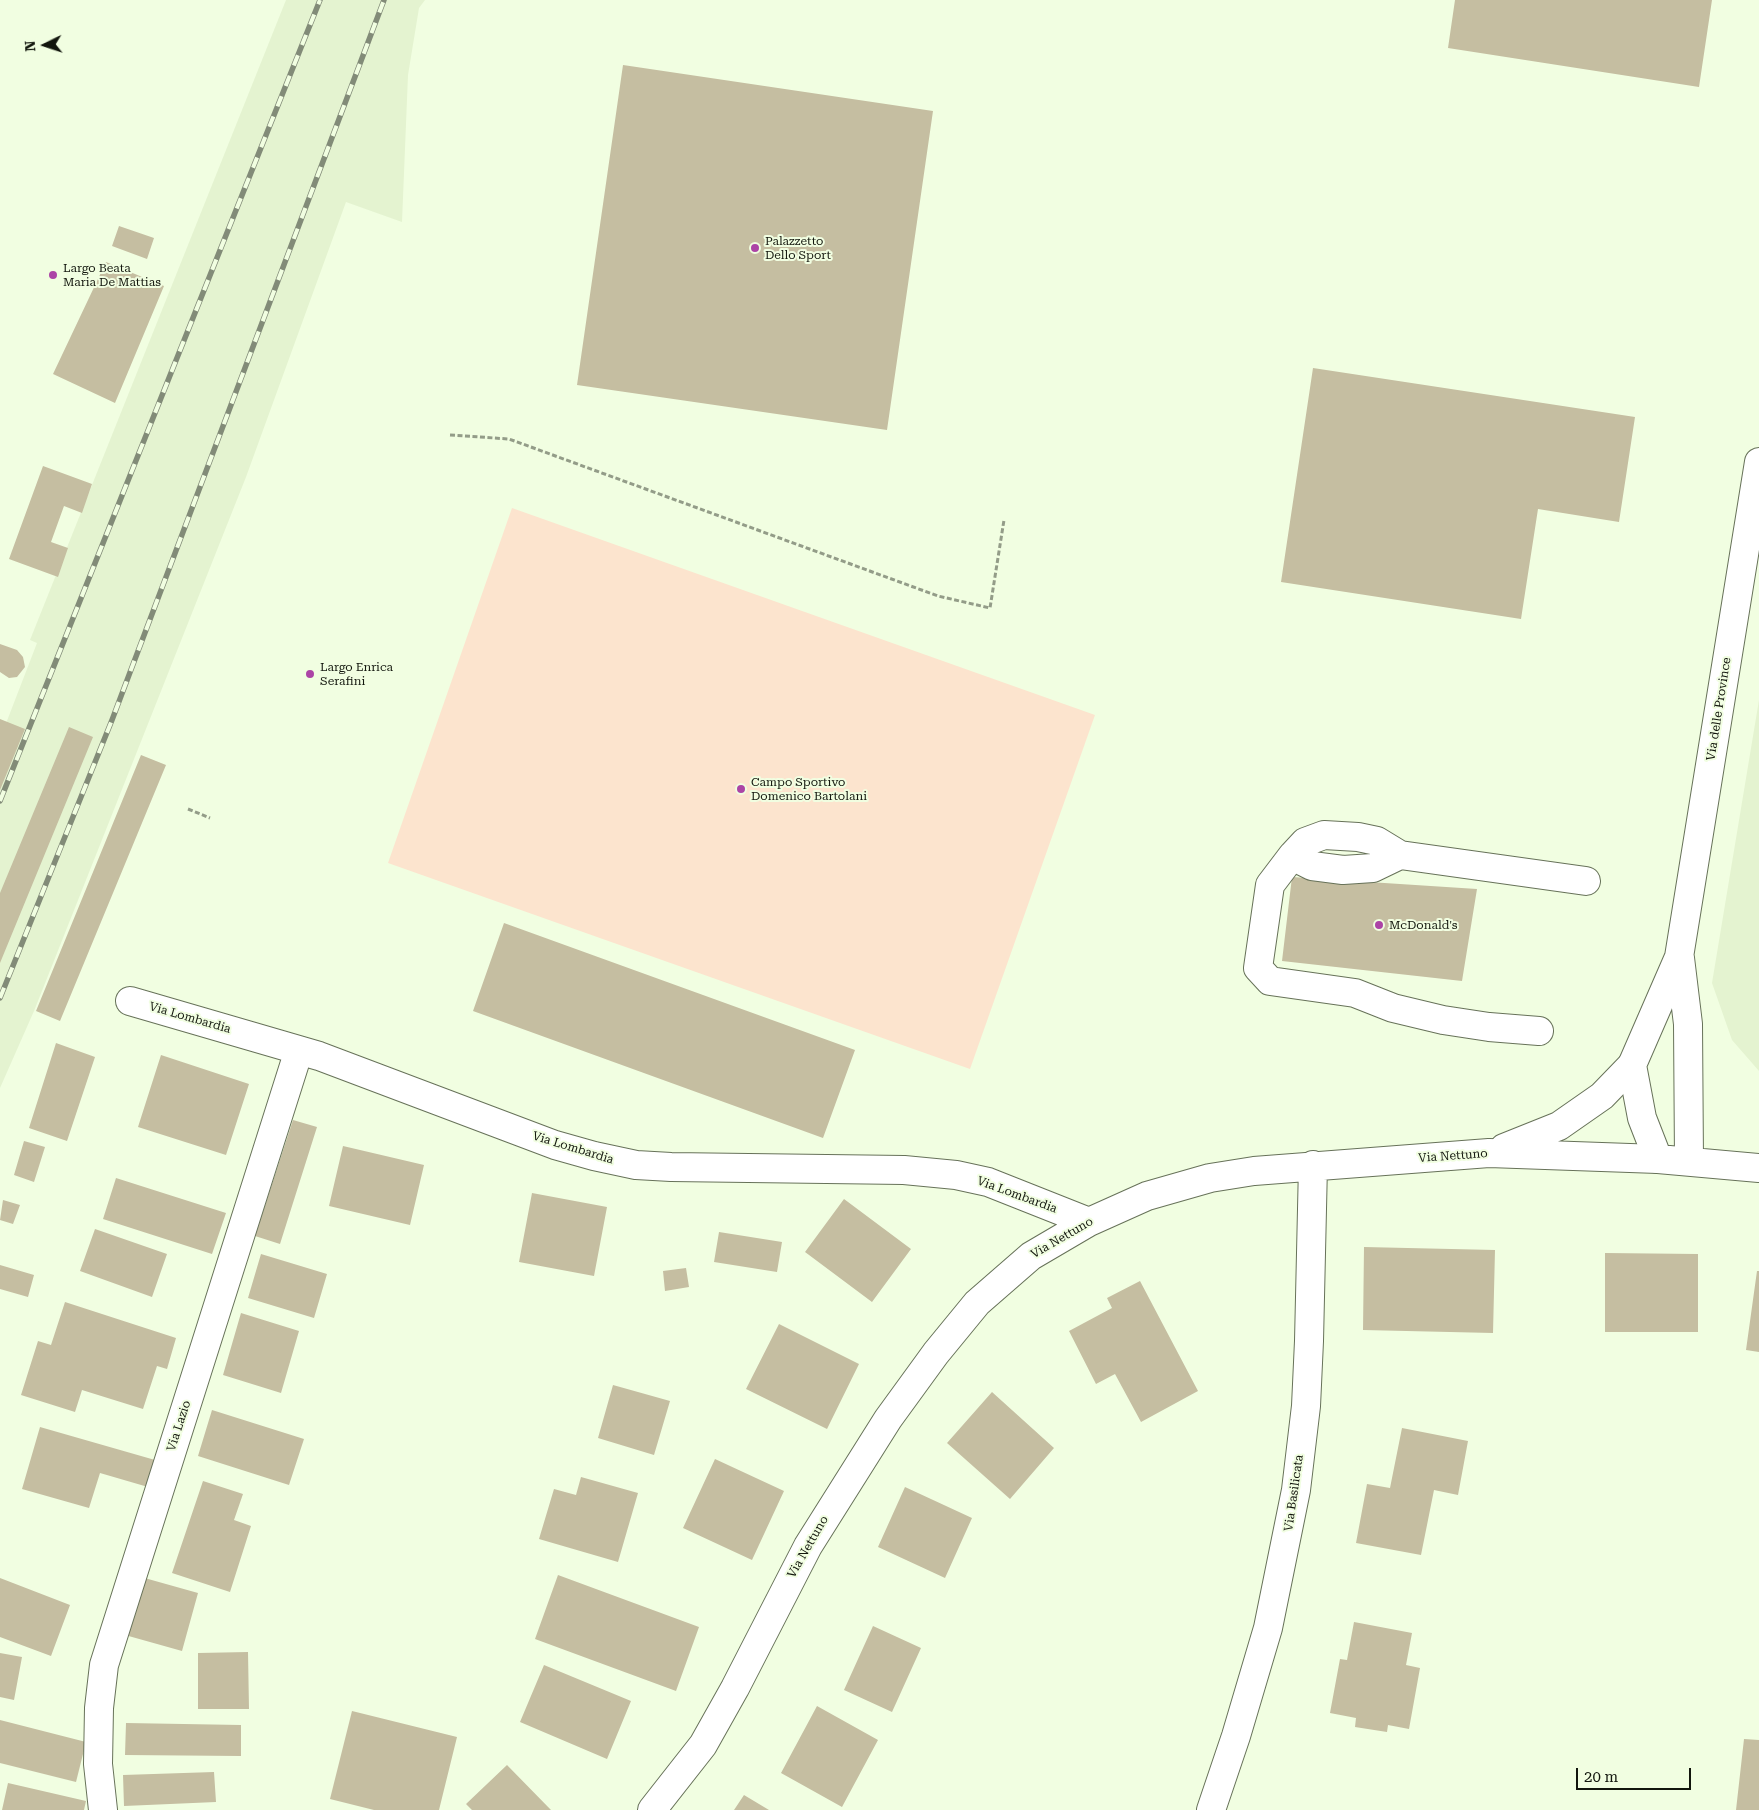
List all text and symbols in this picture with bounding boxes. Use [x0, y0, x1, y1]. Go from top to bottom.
north arrow [20, 20, 70, 70]
text: N [22, 40, 38, 52]
place label: Palazzetto Dello Sport [765, 234, 831, 262]
marker: Palazzetto Dello Sport [749, 242, 761, 254]
place label: Largo Beata Maria De Mattias [63, 261, 161, 289]
marker: Largo Beata Maria De Mattias [47, 269, 59, 281]
street label: Via delle Province [1704, 656, 1734, 762]
place label: Largo Enrica Serafini [320, 660, 393, 688]
marker: Largo Enrica Serafini [304, 668, 316, 680]
place label: Campo Sportivo Domenico Bartolani [751, 775, 867, 803]
marker: Campo Sportivo Domenico Bartolani [735, 783, 747, 795]
place label: McDonald's [1389, 918, 1457, 932]
marker: McDonald's [1373, 919, 1385, 931]
street label: Via Lombardia [147, 999, 233, 1037]
street label: Via Lombardia [531, 1129, 615, 1167]
street label: Via Nettuno [1418, 1146, 1488, 1166]
street label: Via Lombardia [975, 1174, 1059, 1216]
street label: Via Nettuno [1028, 1214, 1096, 1262]
street label: Via Lazio [164, 1399, 194, 1453]
street label: Via Basilicata [1281, 1454, 1307, 1532]
street label: Via Nettuno [784, 1513, 832, 1581]
scale bar [1579, 1758, 1694, 1790]
text: 20 m [1584, 1768, 1618, 1786]

